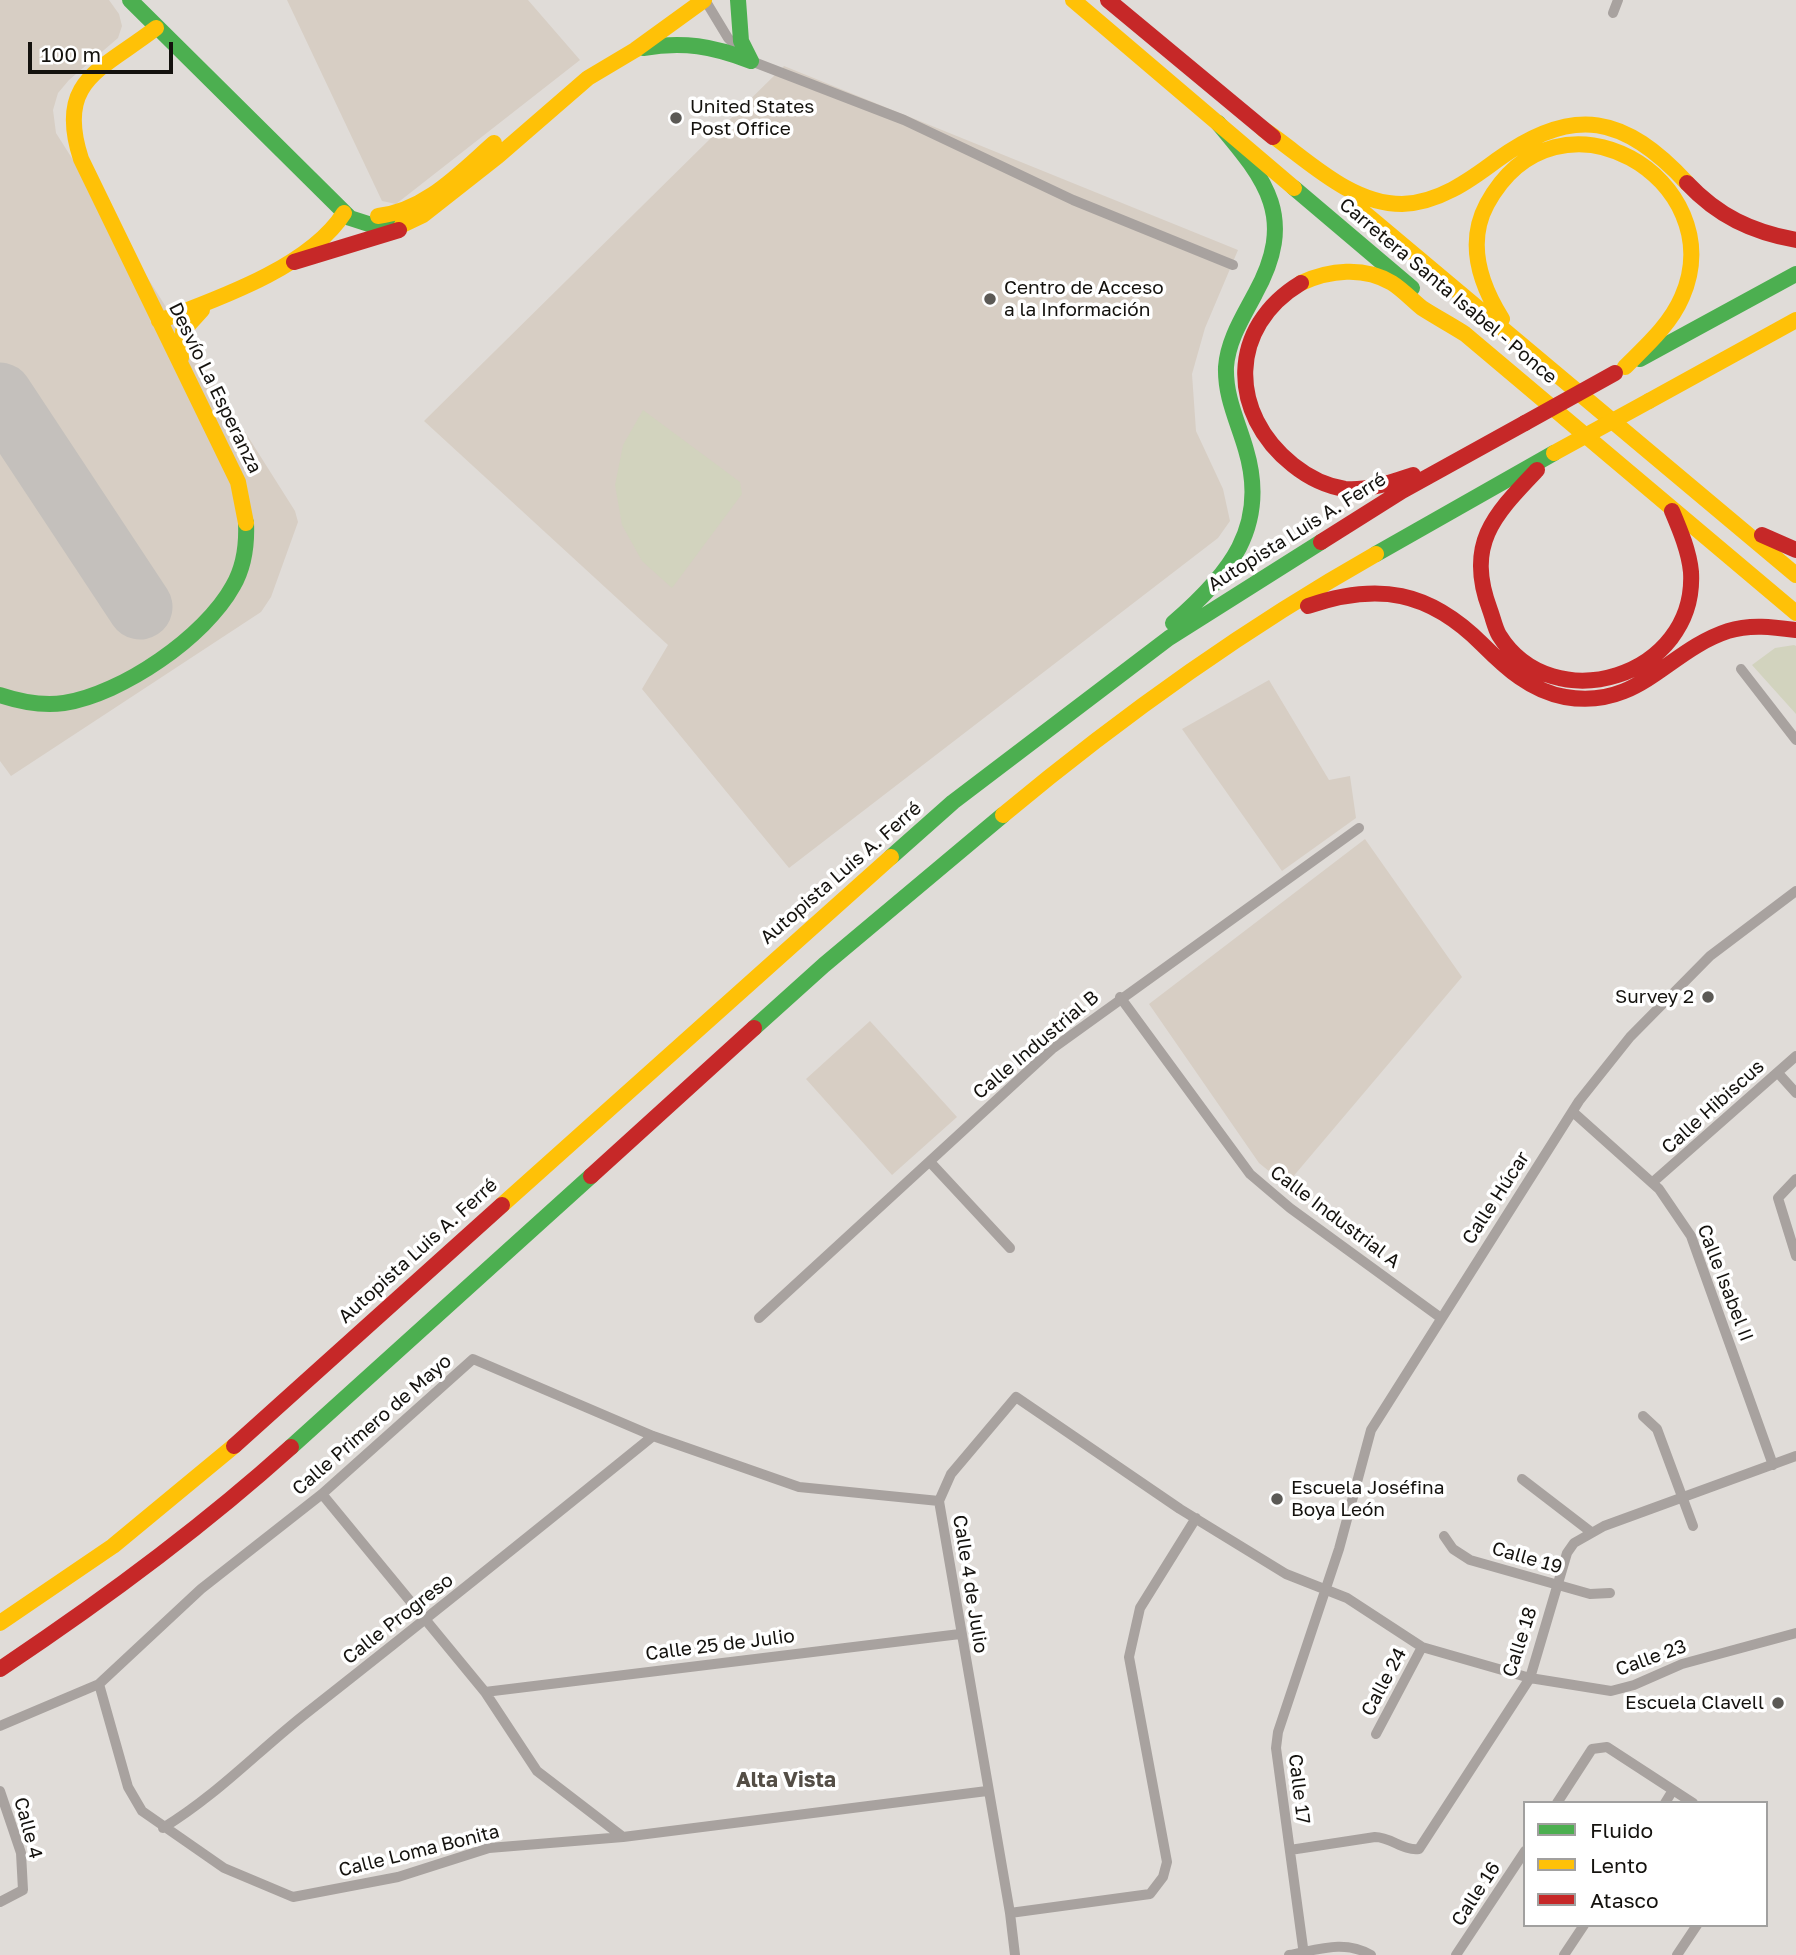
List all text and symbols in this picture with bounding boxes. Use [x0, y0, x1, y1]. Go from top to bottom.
scale bar [32, 28, 177, 72]
text: 100 m [41, 41, 101, 67]
place label: United States Post Office [690, 96, 814, 140]
marker: United States Post Office [668, 110, 684, 126]
street label: Carretera Santa Isabel - Ponce [1335, 193, 1561, 389]
place label: Centro de Acceso a la Información [1004, 277, 1164, 321]
marker: Centro de Acceso a la Información [982, 291, 998, 307]
street label: Desvío La Esperanza [164, 299, 266, 477]
street label: Autopista Luis A. Ferré [1204, 468, 1390, 596]
street label: Autopista Luis A. Ferré [756, 797, 926, 949]
street label: Calle Industrial B [969, 986, 1103, 1104]
place label: Survey 2 [1615, 986, 1694, 1008]
marker: Survey 2 [1700, 989, 1716, 1005]
street label: Calle Hibiscus [1657, 1055, 1769, 1159]
street label: Calle Húcar [1458, 1147, 1534, 1249]
street label: Calle Industrial A [1266, 1161, 1404, 1273]
street label: Autopista Luis A. Ferré [334, 1174, 502, 1328]
street label: Calle Isabel II [1692, 1221, 1758, 1345]
street label: Calle Primero de Mayo [288, 1350, 456, 1500]
place label: Escuela Joséfina Boya León [1291, 1477, 1444, 1521]
marker: Escuela Joséfina Boya León [1269, 1491, 1285, 1507]
street label: Calle 4 de Julio [948, 1513, 992, 1655]
street label: Calle 19 [1489, 1537, 1565, 1579]
street label: Calle Progreso [338, 1569, 458, 1669]
street label: Calle 18 [1498, 1604, 1542, 1680]
street label: Calle 25 de Julio [644, 1625, 796, 1665]
street label: Calle 23 [1613, 1635, 1689, 1681]
street label: Calle 24 [1357, 1644, 1411, 1720]
place label: Escuela Clavell [1625, 1692, 1764, 1714]
marker: Escuela Clavell [1770, 1695, 1786, 1711]
street label: Calle 17 [1283, 1753, 1315, 1825]
district label: Alta Vista [736, 1767, 836, 1793]
street label: Calle 4 [9, 1795, 47, 1861]
legend [1523, 1801, 1768, 1927]
text: Fluido [1590, 1817, 1653, 1843]
street label: Calle Loma Bonita [336, 1820, 502, 1882]
text: Lento [1590, 1852, 1648, 1878]
street label: Calle 16 [1447, 1858, 1505, 1930]
text: Atasco [1590, 1887, 1659, 1913]

